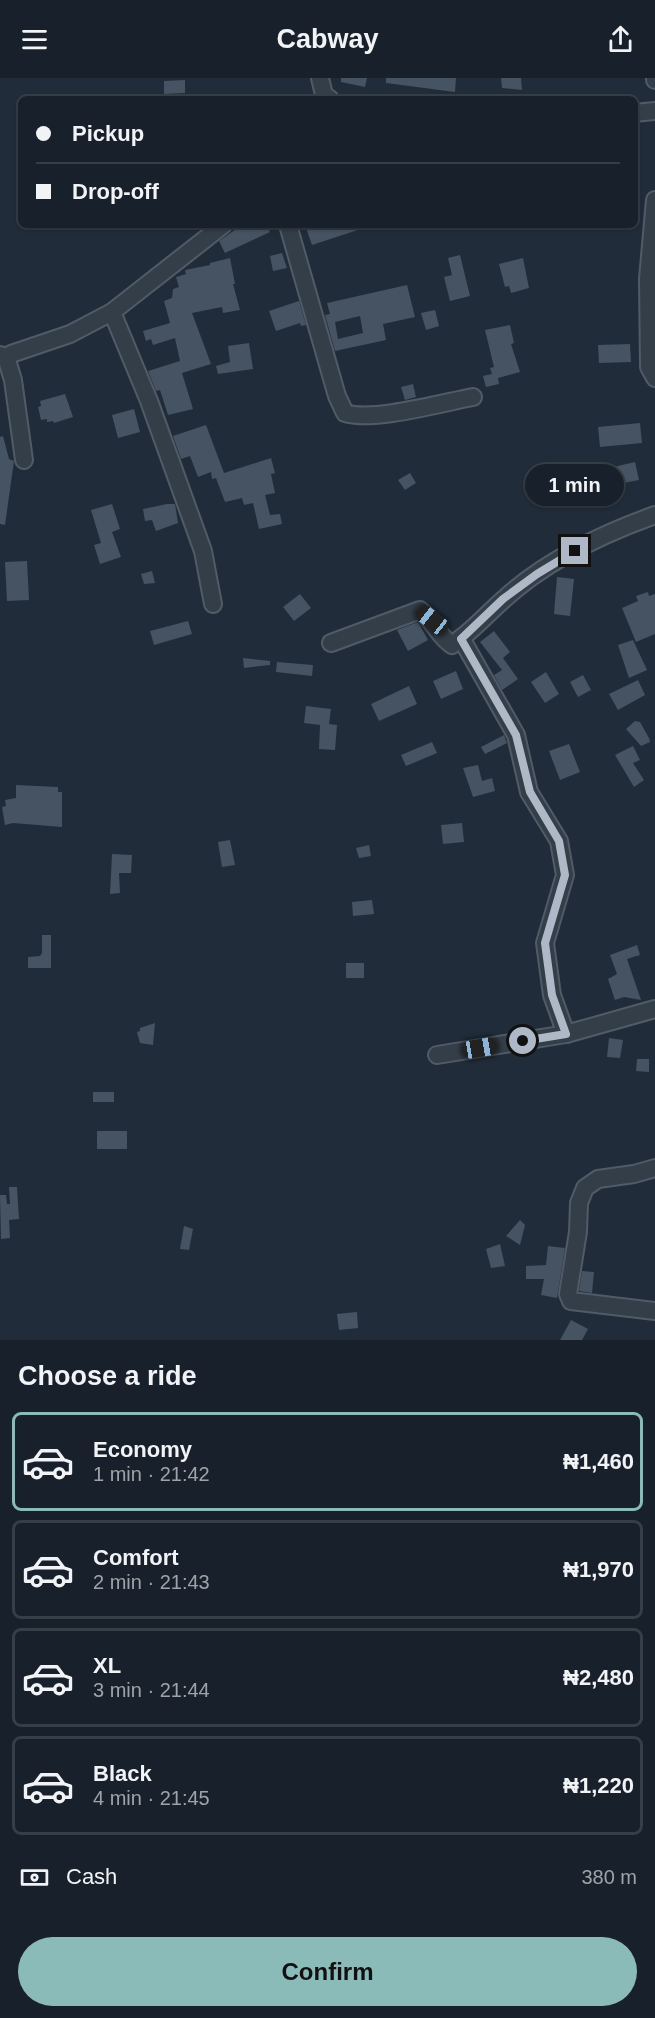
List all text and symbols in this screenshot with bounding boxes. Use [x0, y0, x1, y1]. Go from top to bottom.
icon: menu [18, 23, 51, 56]
icon: share [604, 23, 637, 56]
text: Cabway [276, 24, 379, 54]
text: Pickup [72, 121, 144, 146]
text: Drop-off [72, 179, 159, 204]
callout: 1 min [526, 464, 624, 506]
text: 1 min [548, 474, 601, 496]
route end [561, 537, 588, 564]
car [412, 602, 452, 638]
route start [509, 1027, 536, 1054]
car [461, 1036, 499, 1060]
text: Choose a ride [18, 1361, 197, 1391]
icon: car [21, 1435, 75, 1489]
text: Economy [93, 1437, 192, 1462]
text: ₦1,460 [563, 1449, 634, 1474]
text: 1 min · 21:42 [93, 1463, 210, 1485]
icon: car [21, 1543, 75, 1597]
text: Comfort [93, 1545, 179, 1570]
text: ₦1,970 [563, 1557, 634, 1582]
text: 2 min · 21:43 [93, 1571, 210, 1593]
icon: car [21, 1651, 75, 1705]
text: XL [93, 1653, 121, 1678]
text: ₦2,480 [563, 1665, 634, 1690]
text: 3 min · 21:44 [93, 1679, 210, 1701]
icon: car [21, 1759, 75, 1813]
text: Black [93, 1761, 152, 1786]
text: ₦1,220 [563, 1773, 634, 1798]
text: 4 min · 21:45 [93, 1787, 210, 1809]
icon: cash [18, 1861, 51, 1894]
text: Cash [66, 1864, 117, 1889]
text: 380 m [581, 1866, 637, 1888]
button: Confirm [18, 1937, 637, 2006]

